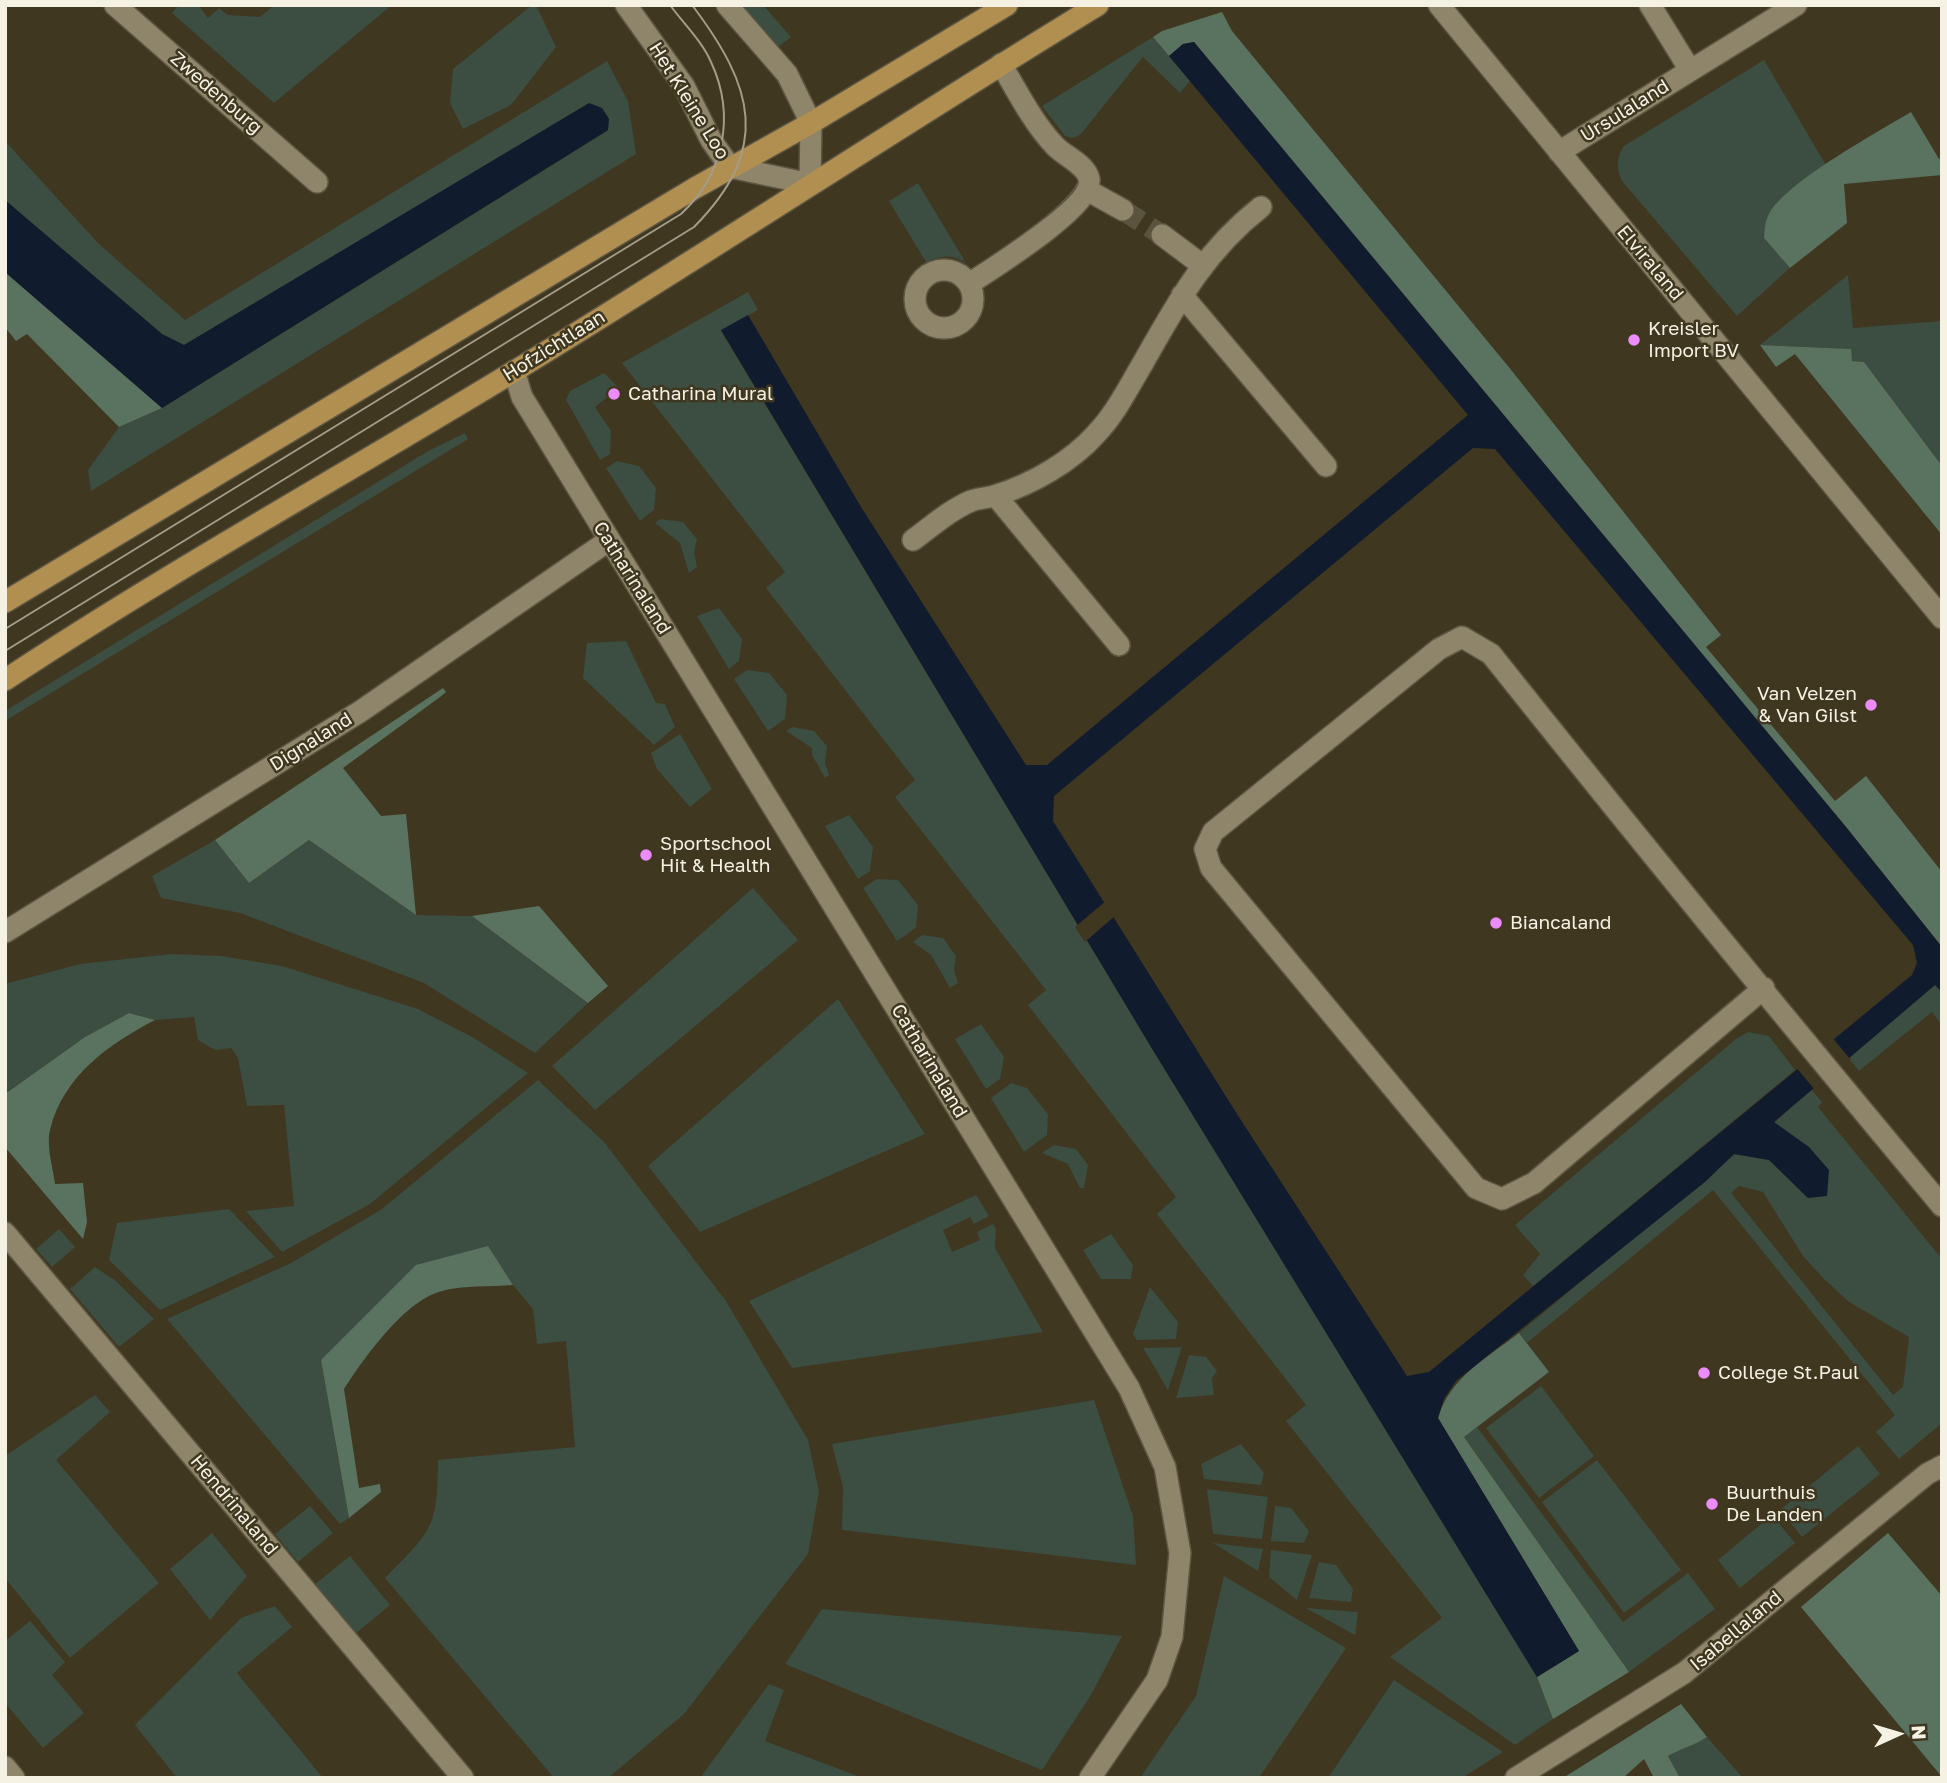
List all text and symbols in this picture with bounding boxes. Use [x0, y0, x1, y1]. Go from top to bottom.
street label: Het Kleine Loo [644, 38, 734, 164]
street label: Zwedenburg [166, 47, 266, 139]
street label: Ursulaland [1577, 75, 1673, 147]
street label: Elviraland [1612, 221, 1688, 305]
street label: Hofzichtlaan [499, 306, 609, 386]
place label: Kreisler Import BV [1648, 318, 1739, 362]
marker: Kreisler Import BV [1626, 332, 1642, 348]
place label: Catharina Mural [628, 383, 773, 405]
marker: Catharina Mural [606, 386, 622, 402]
street label: Catharinaland [588, 517, 676, 639]
place label: Van Velzen & Van Gilst [1757, 683, 1857, 727]
marker: Van Velzen & Van Gilst [1863, 697, 1879, 713]
street label: Dignaland [266, 708, 356, 776]
place label: Sportschool Hit & Health [660, 833, 772, 877]
marker: Sportschool Hit & Health [638, 847, 654, 863]
place label: Biancaland [1510, 912, 1612, 934]
marker: Biancaland [1488, 915, 1504, 931]
street label: Catharinaland [886, 1000, 972, 1122]
place label: College St.Paul [1718, 1362, 1859, 1384]
marker: College St.Paul [1696, 1365, 1712, 1381]
street label: Hendrinaland [185, 1450, 283, 1560]
place label: Buurthuis De Landen [1726, 1482, 1823, 1526]
marker: Buurthuis De Landen [1704, 1496, 1720, 1512]
street label: Isabellaland [1686, 1586, 1786, 1676]
north arrow [1863, 1699, 1933, 1769]
text: N [1907, 1724, 1931, 1741]

